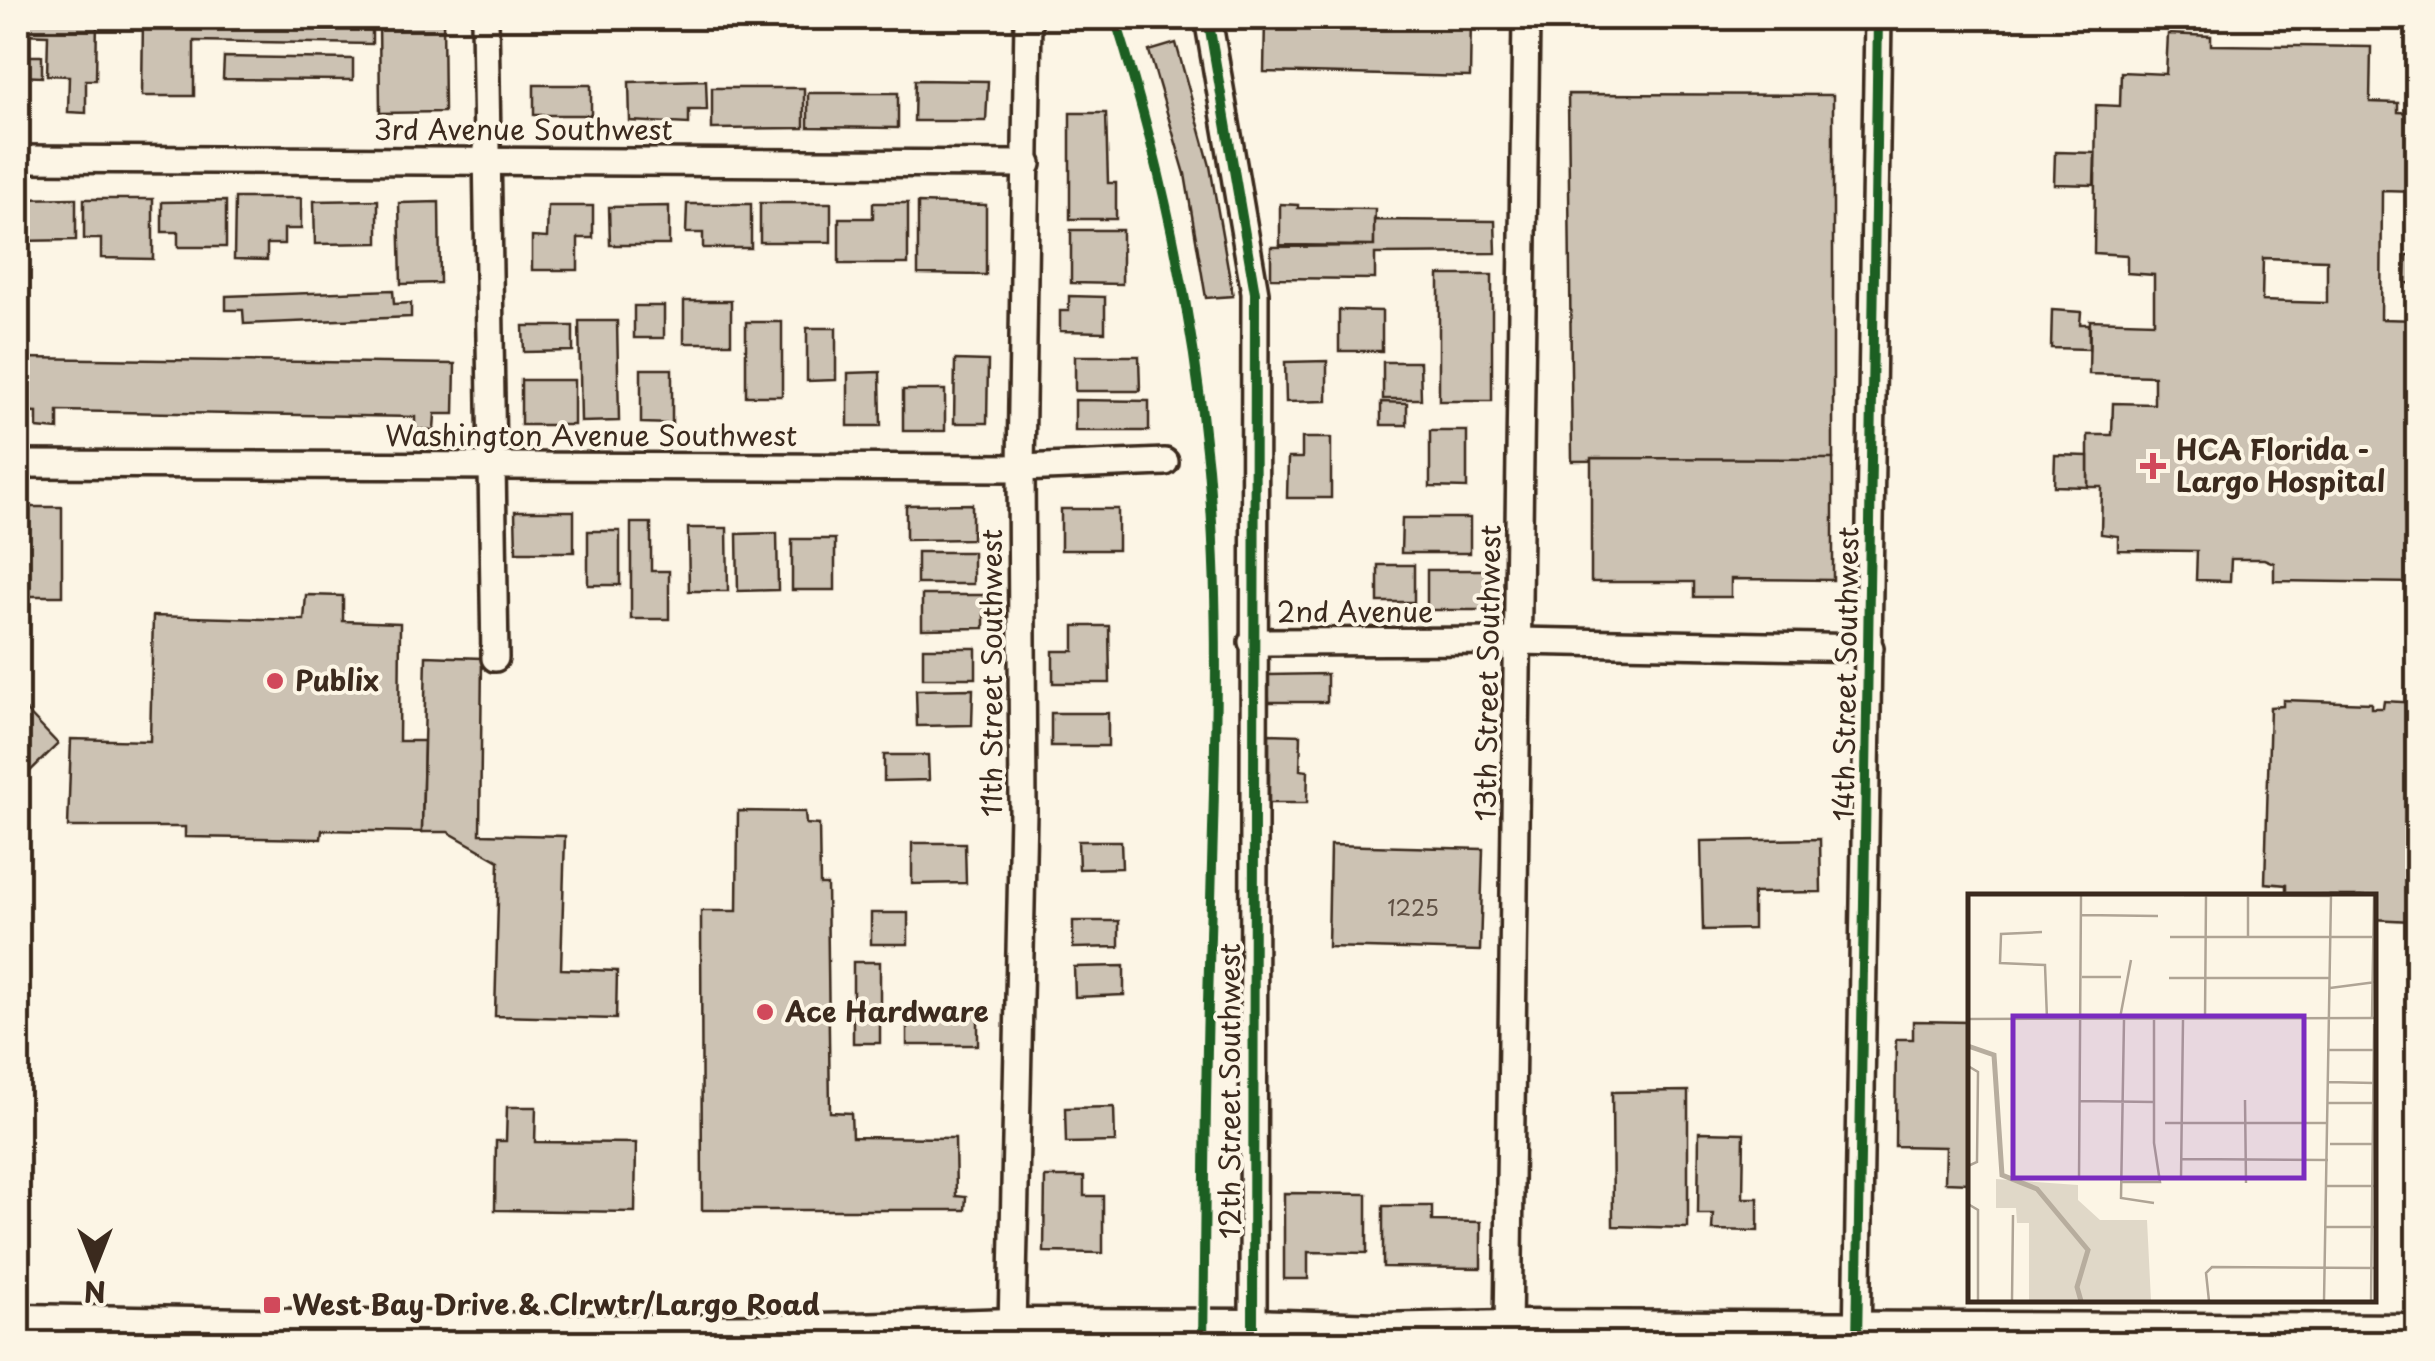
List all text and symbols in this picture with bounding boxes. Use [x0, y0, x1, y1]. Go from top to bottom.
street label: 3rd Avenue Southwest [373, 107, 673, 150]
street label: Washington Avenue Southwest [385, 413, 797, 456]
place label: HCA Florida - Largo Hospital [2176, 427, 2385, 502]
marker: HCA Florida - Largo Hospital [2140, 453, 2166, 479]
street label: 13th Street Southwest [1462, 524, 1511, 822]
street label: 14th Street Southwest [1820, 526, 1869, 822]
street label: 11th Street Southwest [969, 529, 1012, 817]
street label: 2nd Avenue [1277, 589, 1433, 632]
place label: Publix [295, 658, 379, 701]
marker: Publix [264, 670, 286, 692]
house number: 1225 [1387, 890, 1439, 923]
inset map [1968, 894, 2375, 1301]
street label: 12th Street Southwest [1207, 943, 1250, 1239]
place label: Ace Hardware [784, 989, 989, 1032]
marker: Ace Hardware [754, 1001, 776, 1023]
north arrow [45, 1216, 145, 1316]
text: N [84, 1271, 106, 1314]
place label: West Bay Drive & Clrwtr/Largo Road [292, 1282, 821, 1325]
marker: West Bay Drive & Clrwtr/Largo Road [261, 1294, 283, 1316]

